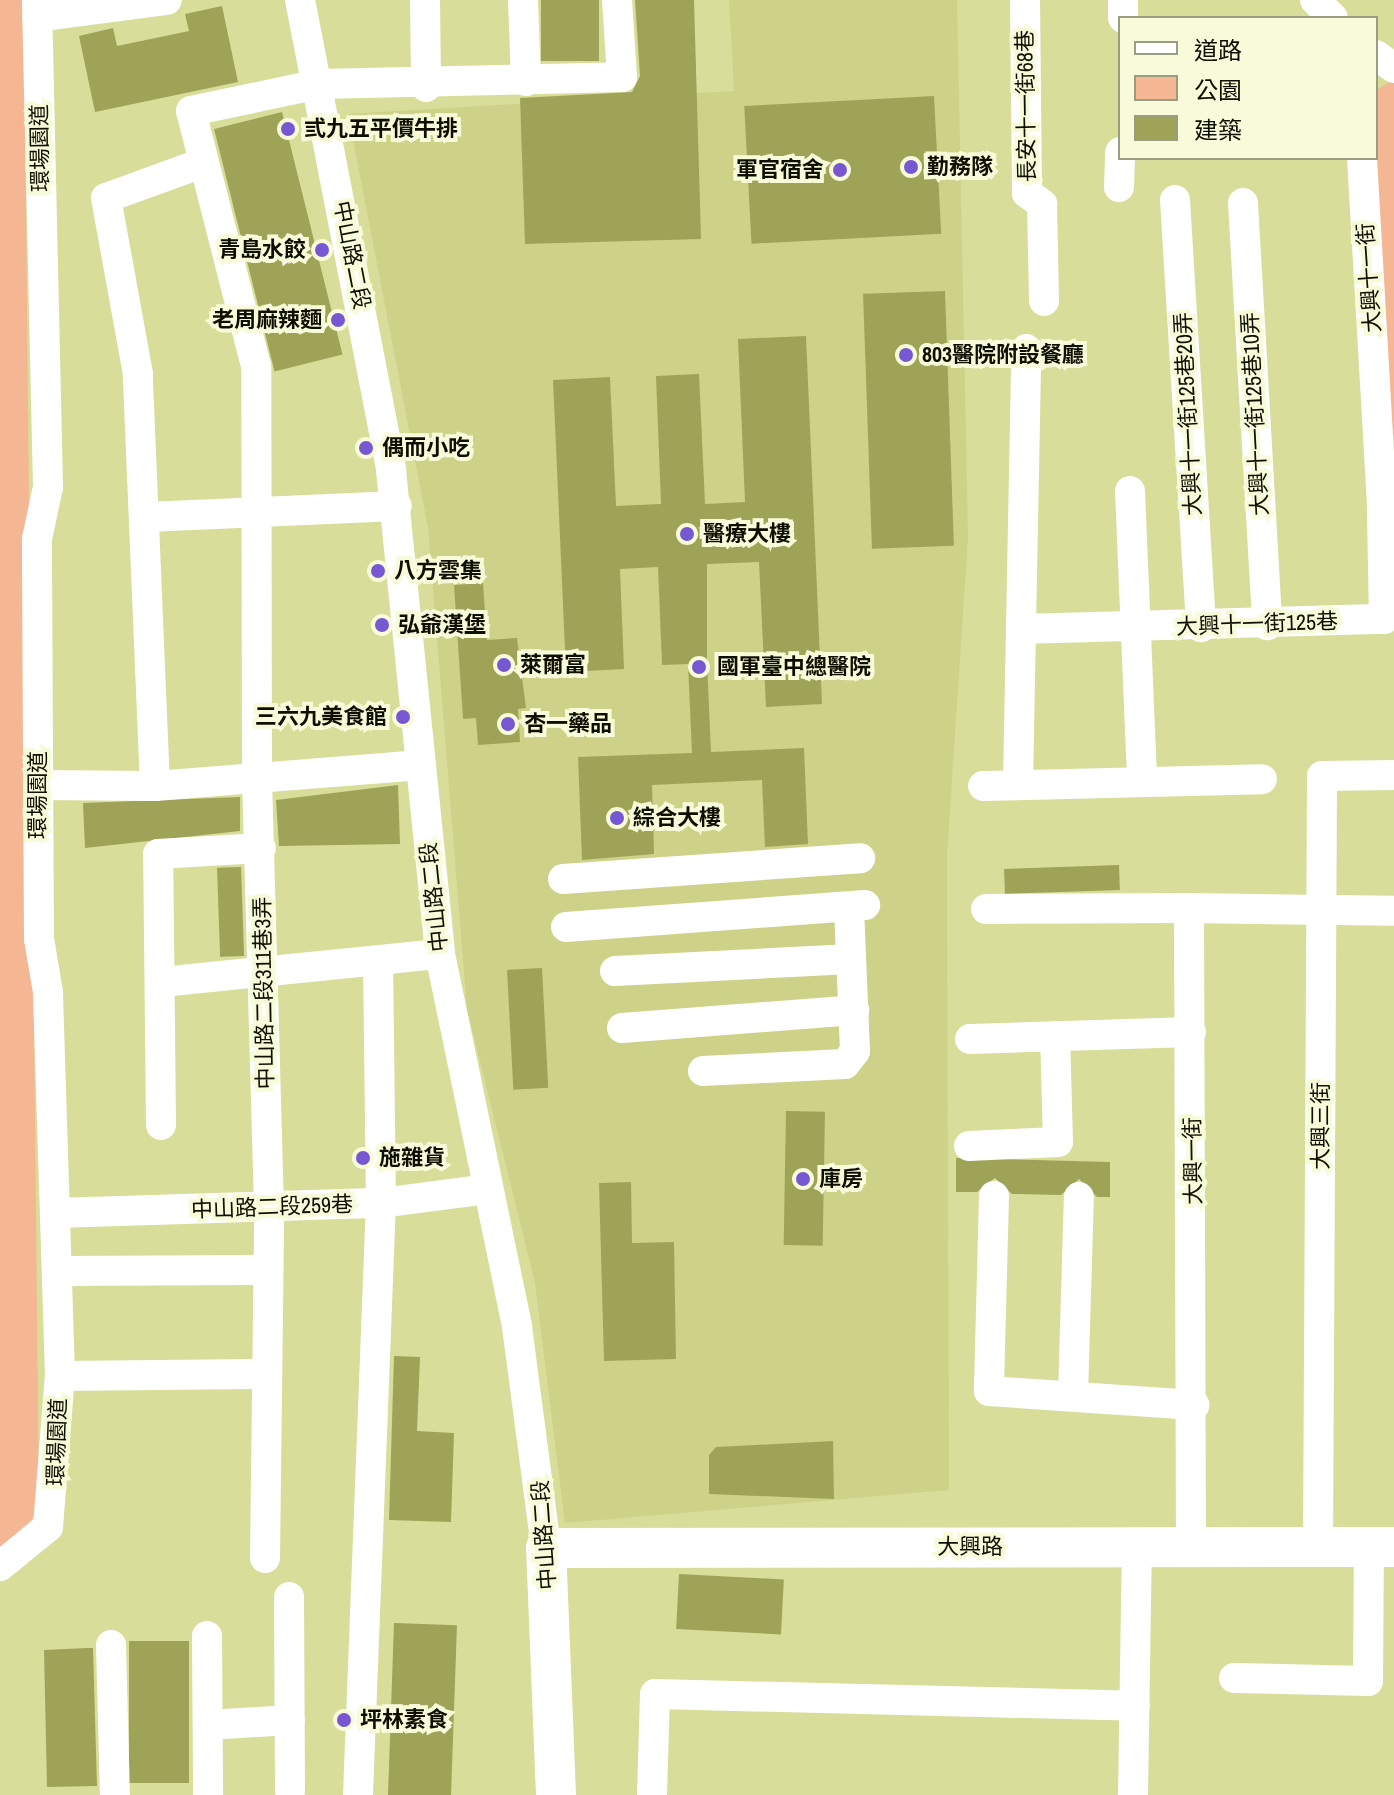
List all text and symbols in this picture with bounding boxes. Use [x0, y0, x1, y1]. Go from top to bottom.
legend [1118, 16, 1378, 160]
street label: 長安十一街68巷 [1011, 30, 1041, 182]
text: 道路 [1194, 34, 1242, 66]
text: 公園 [1194, 74, 1242, 106]
street label: 環場園道 [26, 104, 54, 192]
text: 建築 [1194, 114, 1242, 146]
place label: 弎九五平價牛排 [304, 116, 458, 142]
marker: 弎九五平價牛排 [279, 120, 297, 138]
place label: 勤務隊 [927, 154, 993, 180]
place label: 軍官宿舍 [736, 157, 824, 183]
marker: 勤務隊 [902, 158, 920, 176]
marker: 軍官宿舍 [831, 161, 849, 179]
street label: 中山路二段 [329, 198, 375, 312]
street label: 大興十一街 [1352, 222, 1386, 334]
place label: 青島水餃 [218, 237, 306, 263]
marker: 青島水餃 [313, 241, 331, 259]
place label: 老周麻辣麵 [212, 307, 322, 333]
marker: 老周麻辣麵 [329, 311, 347, 329]
street label: 大興十一街125巷20弄 [1169, 311, 1207, 517]
street label: 大興十一街125巷10弄 [1236, 311, 1274, 517]
place label: 803醫院附設餐廳 [922, 342, 1084, 368]
marker: 803醫院附設餐廳 [897, 346, 915, 364]
place label: 偶而小吃 [382, 435, 470, 461]
marker: 偶而小吃 [357, 439, 375, 457]
place label: 醫療大樓 [703, 521, 791, 547]
marker: 醫療大樓 [678, 525, 696, 543]
place label: 八方雲集 [394, 558, 482, 584]
marker: 八方雲集 [369, 562, 387, 580]
street label: 大興十一街125巷 [1176, 608, 1338, 640]
place label: 弘爺漢堡 [398, 612, 486, 638]
marker: 弘爺漢堡 [373, 616, 391, 634]
place label: 萊爾富 [520, 652, 586, 678]
place label: 國軍臺中總醫院 [717, 654, 871, 680]
marker: 萊爾富 [495, 656, 513, 674]
marker: 國軍臺中總醫院 [688, 656, 710, 678]
place label: 三六九美食館 [255, 704, 387, 730]
marker: 三六九美食館 [394, 708, 412, 726]
place label: 杏一藥品 [524, 711, 612, 737]
marker: 杏一藥品 [499, 715, 517, 733]
street label: 環場園道 [25, 751, 51, 839]
place label: 綜合大樓 [633, 805, 721, 831]
marker: 綜合大樓 [608, 809, 626, 827]
street label: 中山路二段 [415, 841, 453, 953]
street label: 中山路二段311巷3弄 [249, 896, 279, 1090]
street label: 大興三街 [1308, 1082, 1334, 1170]
street label: 大興一街 [1179, 1117, 1207, 1205]
place label: 施雜貨 [379, 1145, 445, 1171]
marker: 施雜貨 [354, 1149, 372, 1167]
place label: 庫房 [819, 1166, 863, 1192]
marker: 庫房 [794, 1170, 812, 1188]
street label: 中山路二段259巷 [191, 1191, 353, 1223]
street label: 環場園道 [42, 1398, 72, 1486]
street label: 中山路二段 [527, 1479, 561, 1591]
street label: 大興路 [937, 1534, 1003, 1560]
place label: 坪林素食 [360, 1707, 448, 1733]
marker: 坪林素食 [335, 1711, 353, 1729]

